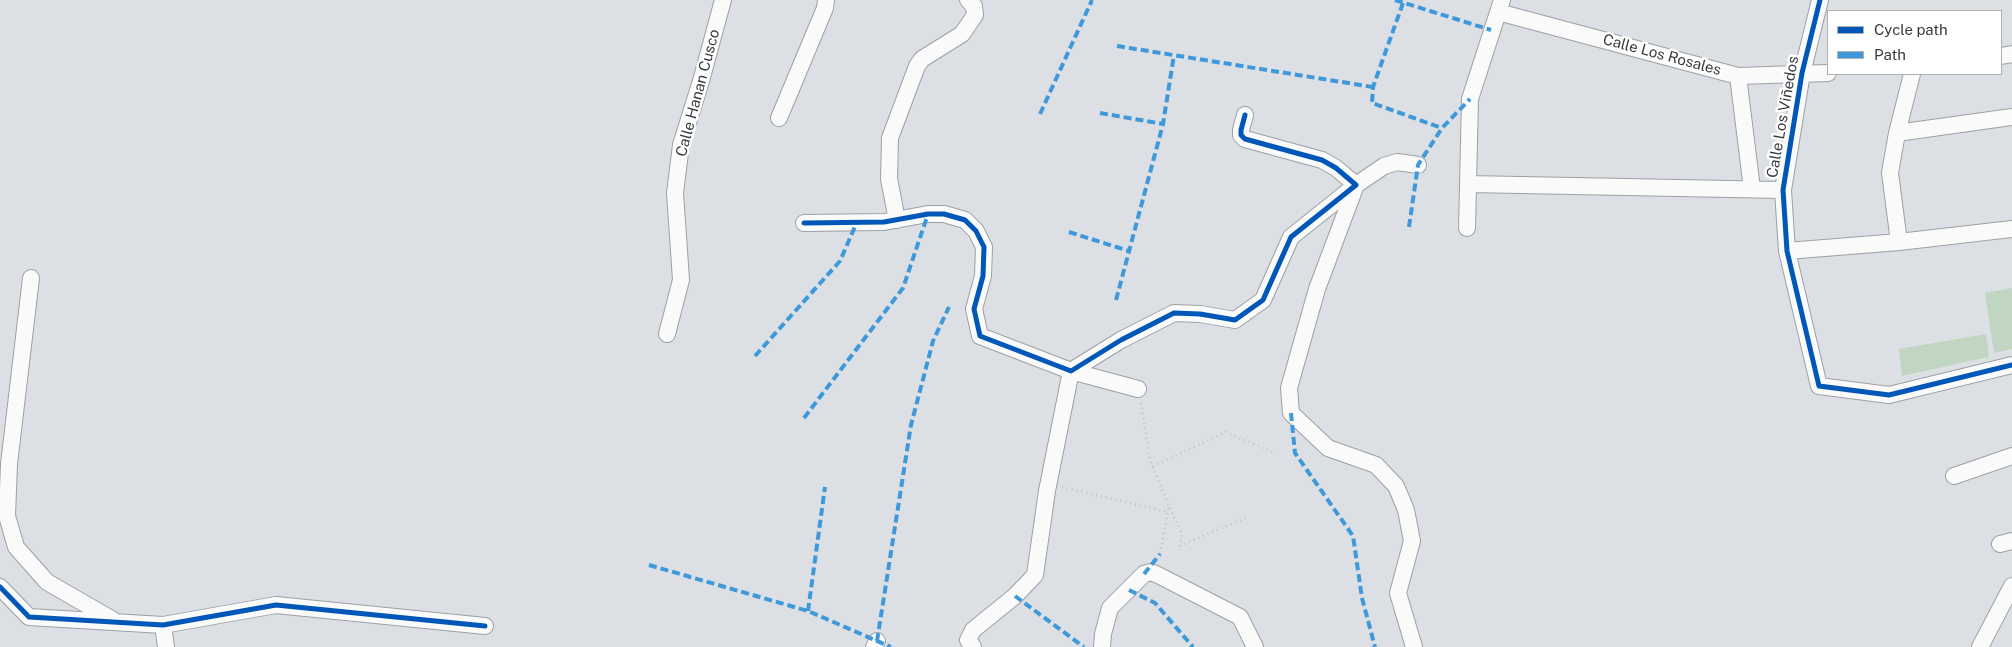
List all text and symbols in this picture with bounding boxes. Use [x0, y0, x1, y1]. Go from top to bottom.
legend [1827, 10, 2002, 75]
text: Cycle path [1874, 21, 1948, 38]
street label: Calle Hanan Cusco [672, 27, 724, 159]
street label: Calle Los Rosales [1601, 31, 1723, 79]
text: Path [1874, 46, 1906, 63]
street label: Calle Los Viñedos [1763, 55, 1803, 179]

